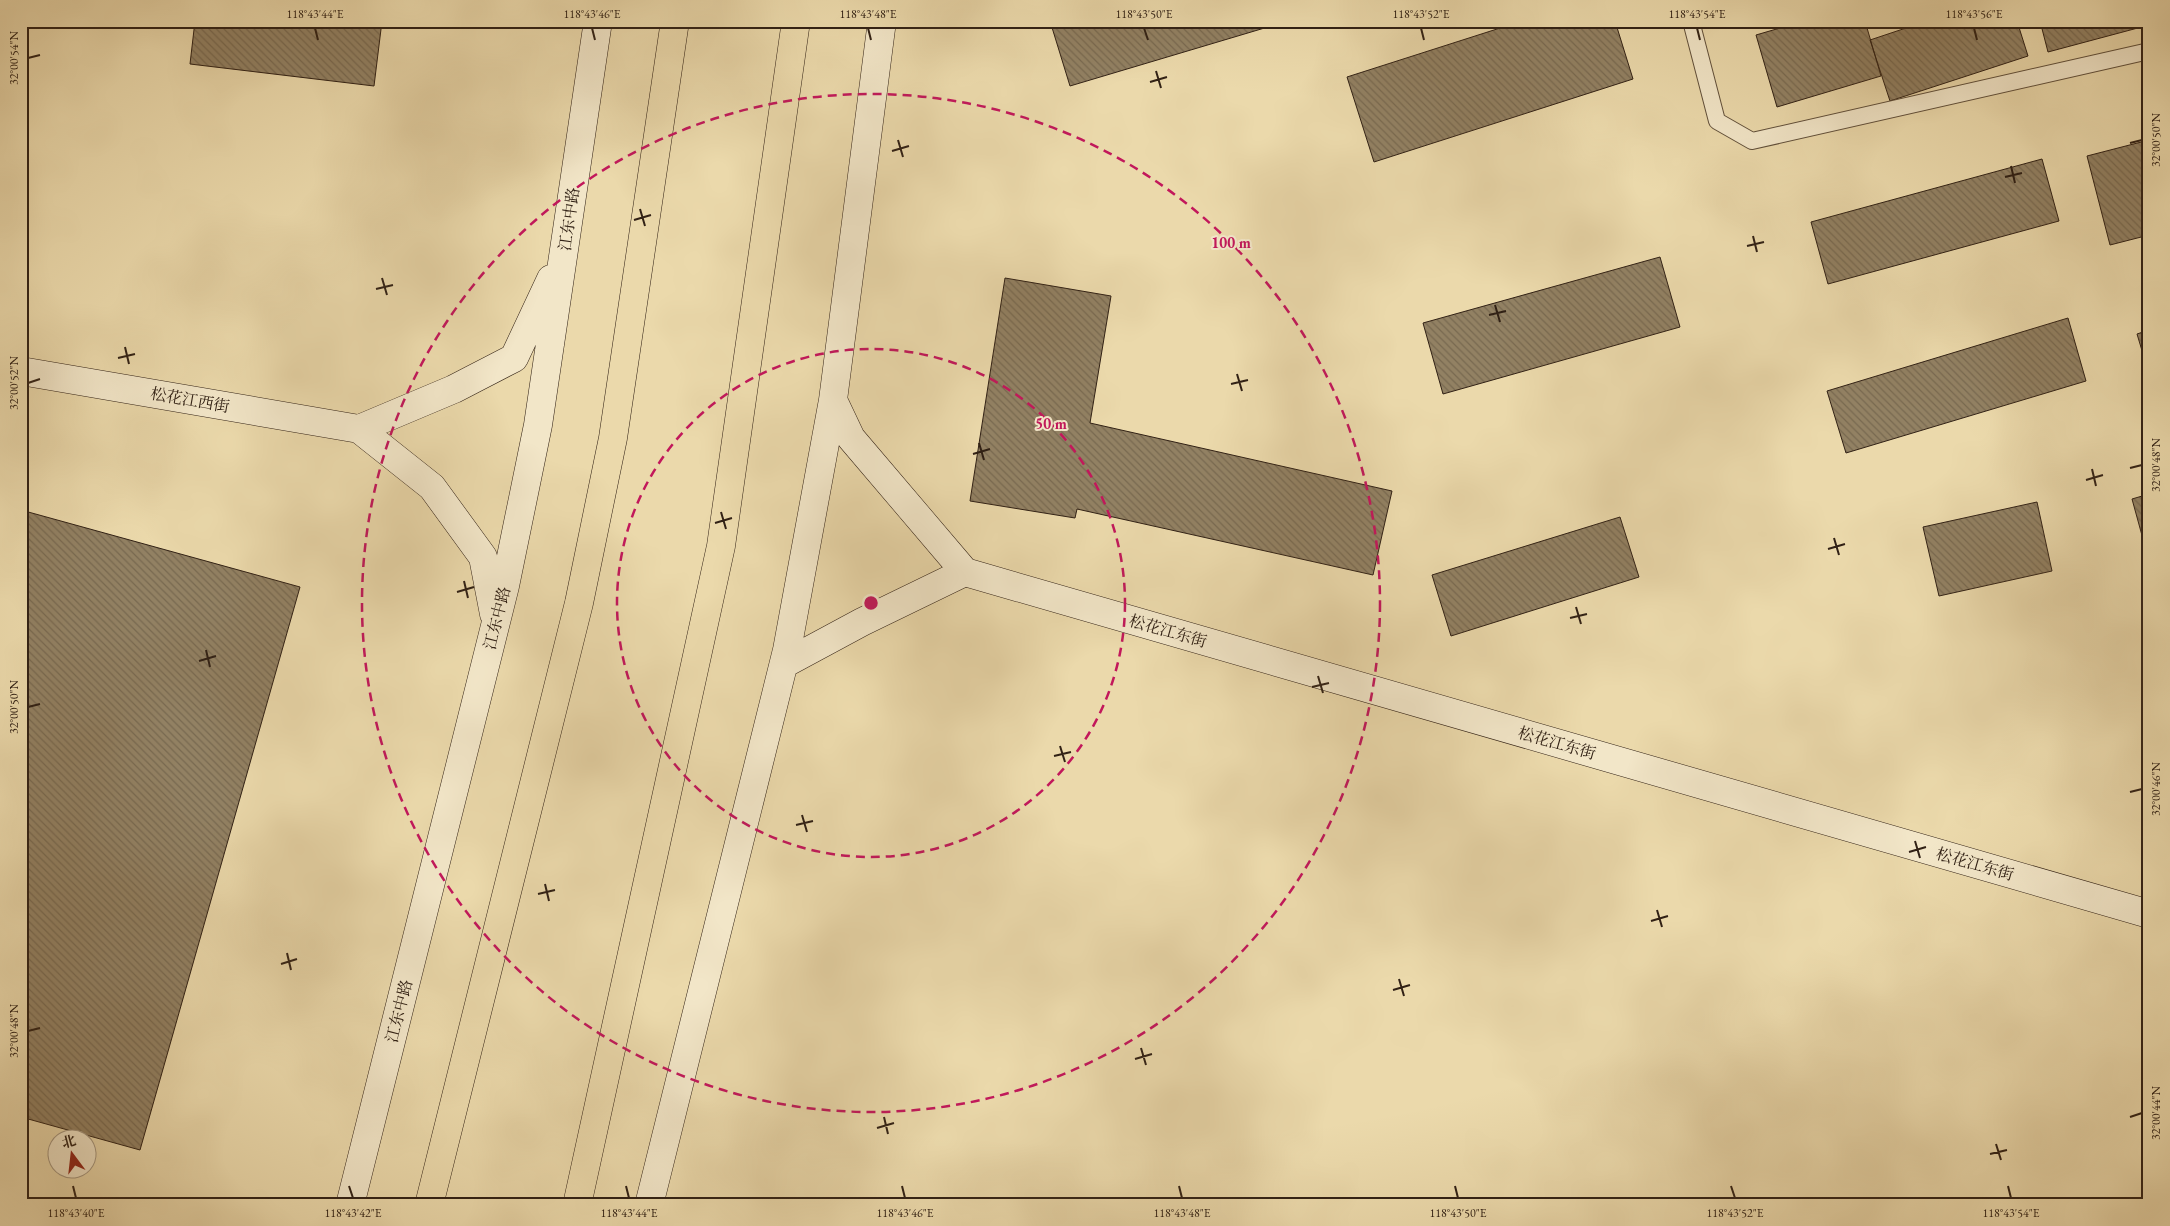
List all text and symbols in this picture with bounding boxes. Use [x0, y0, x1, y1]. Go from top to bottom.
text: 118°43'44"E [287, 6, 344, 22]
text: 118°43'46"E [564, 6, 621, 22]
text: 118°43'48"E [840, 6, 897, 22]
text: 118°43'50"E [1116, 6, 1173, 22]
text: 118°43'52"E [1393, 6, 1450, 22]
text: 118°43'54"E [1669, 6, 1726, 22]
text: 118°43'56"E [1946, 6, 2003, 22]
text: 32°00'54"N [6, 31, 22, 85]
text: 32°00'50"N [2148, 113, 2164, 167]
street label: 江东中路 [554, 186, 584, 252]
text: 100 m [1211, 233, 1251, 252]
text: 32°00'52"N [6, 356, 22, 410]
street label: 松花江西街 [149, 383, 231, 417]
text: 50 m [1035, 414, 1067, 433]
text: 32°00'48"N [2148, 438, 2164, 492]
street label: 江东中路 [479, 584, 515, 652]
centre of rings [862, 594, 880, 612]
street label: 松花江东街 [1127, 610, 1209, 652]
text: 32°00'50"N [6, 680, 22, 734]
street label: 松花江东街 [1516, 722, 1598, 764]
text: 32°00'46"N [2148, 762, 2164, 816]
street label: 松花江东街 [1934, 843, 2016, 885]
street label: 江东中路 [381, 977, 417, 1045]
text: 32°00'48"N [6, 1004, 22, 1058]
text: 32°00'44"N [2148, 1086, 2164, 1140]
north arrow [48, 1128, 98, 1178]
text: 北 [60, 1131, 78, 1152]
text: 118°43'40"E [48, 1205, 105, 1221]
text: 118°43'42"E [325, 1205, 382, 1221]
text: 118°43'44"E [601, 1205, 658, 1221]
text: 118°43'46"E [877, 1205, 934, 1221]
text: 118°43'48"E [1154, 1205, 1211, 1221]
text: 118°43'50"E [1430, 1205, 1487, 1221]
text: 118°43'52"E [1707, 1205, 1764, 1221]
text: 118°43'54"E [1983, 1205, 2040, 1221]

